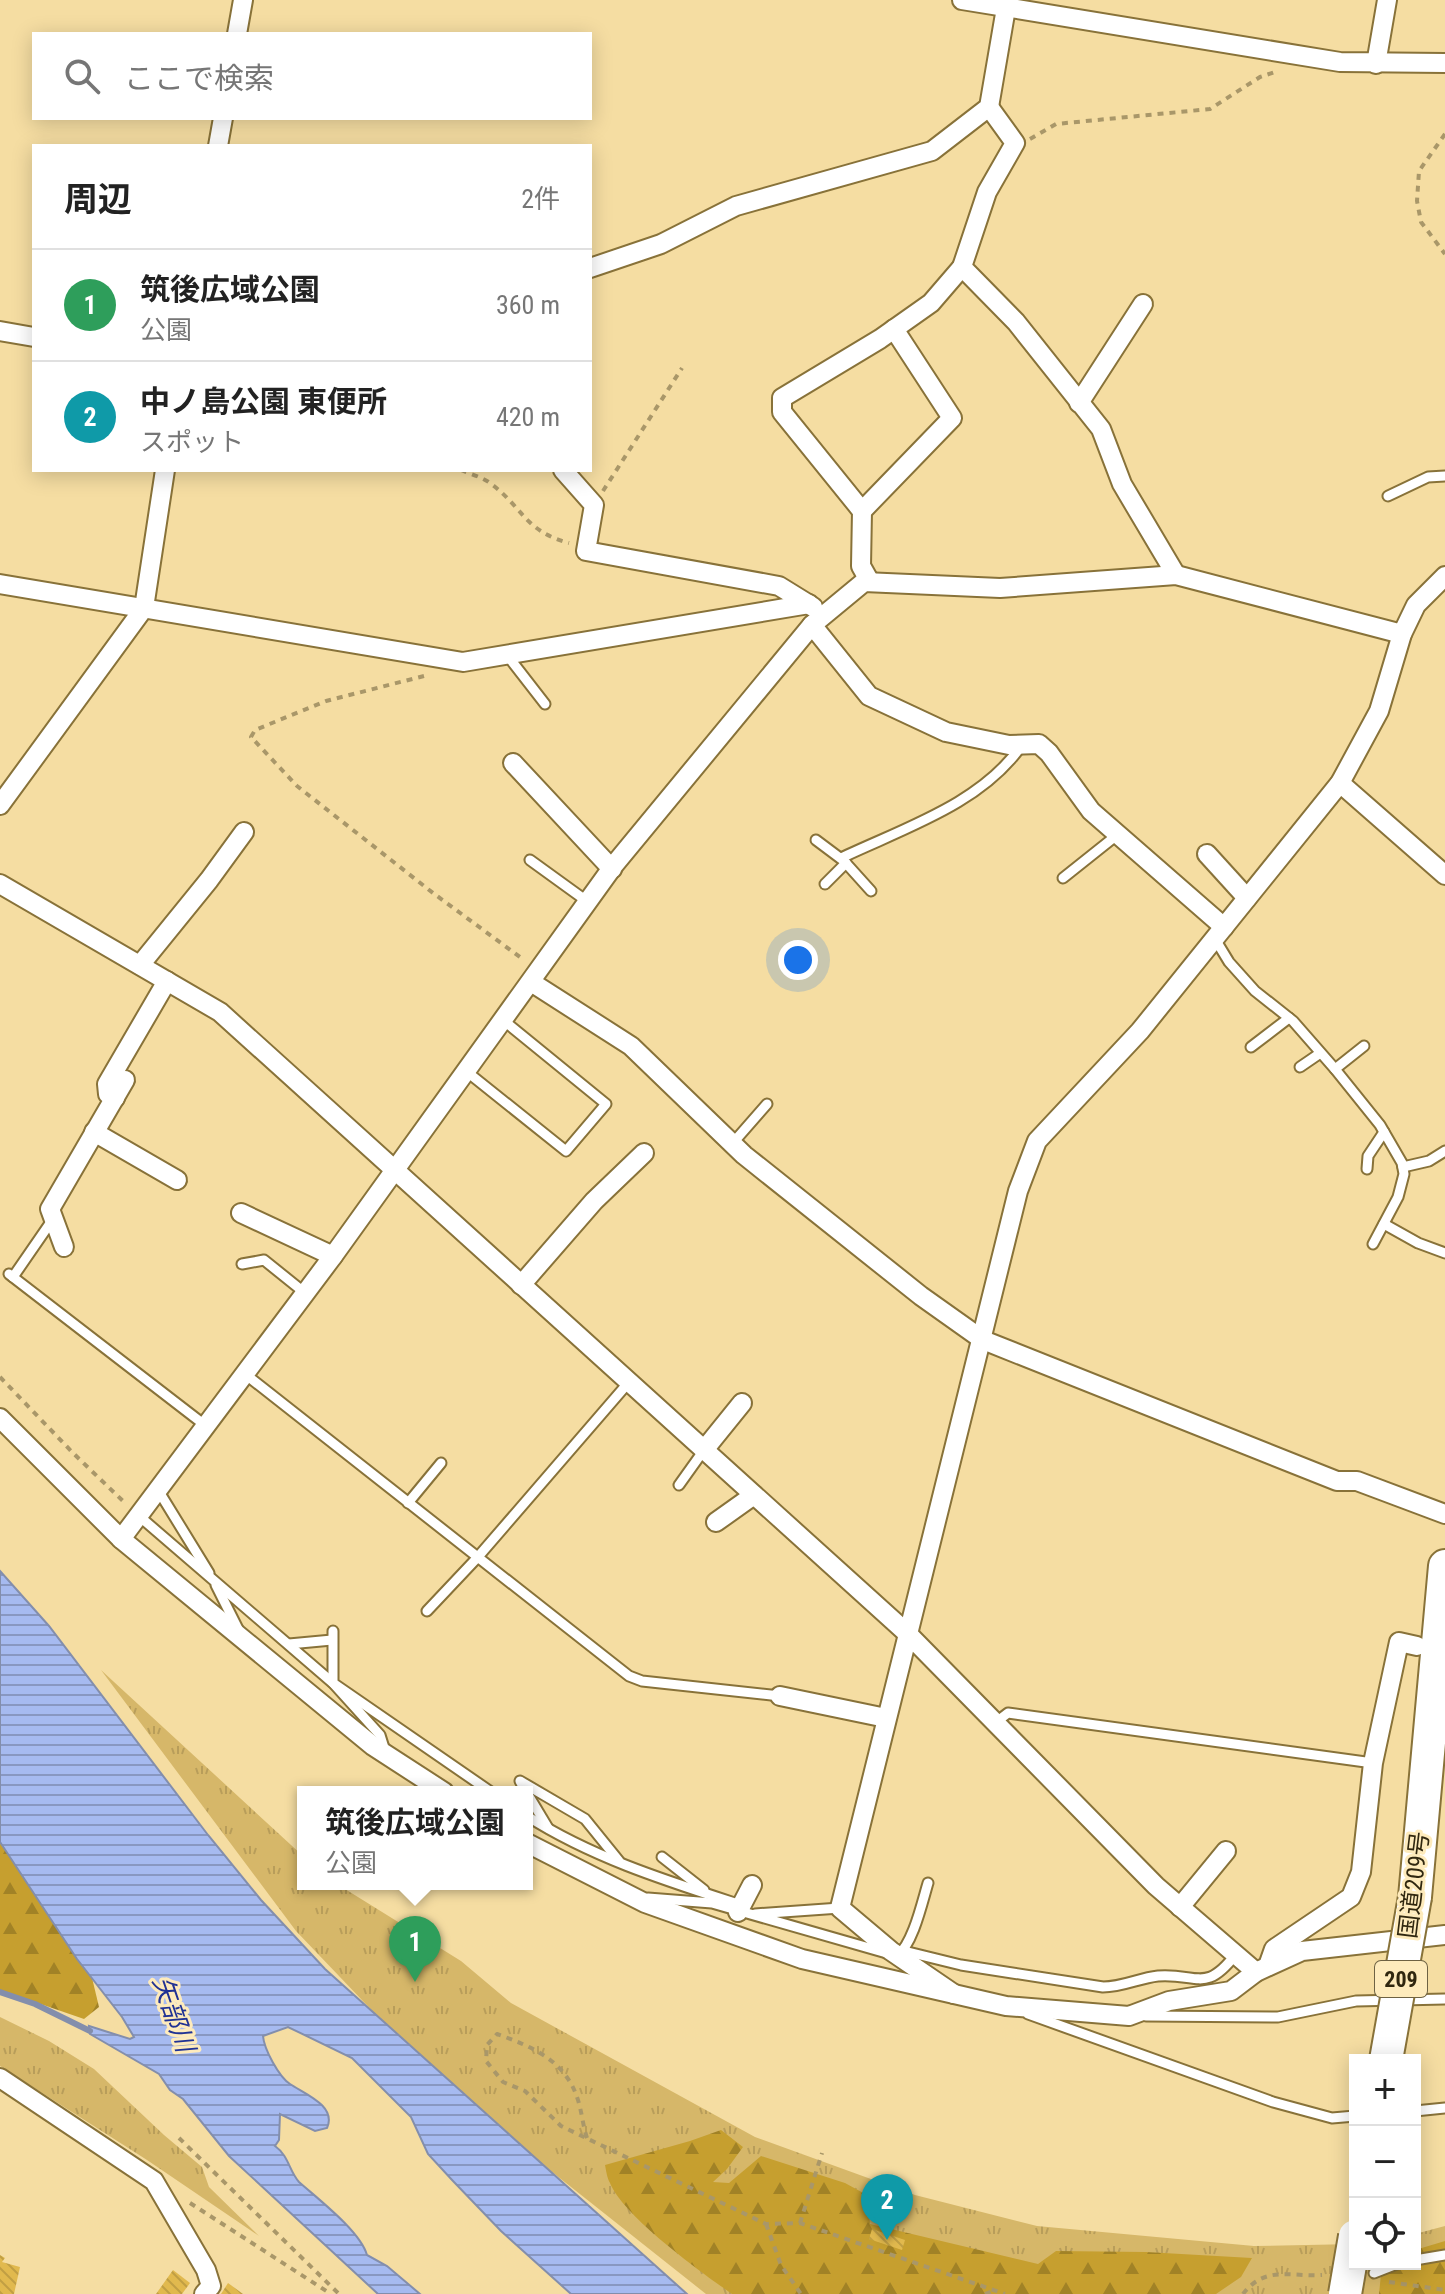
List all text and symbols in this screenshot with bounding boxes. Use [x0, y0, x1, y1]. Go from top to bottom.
search box [32, 32, 592, 120]
icon: search [60, 54, 104, 98]
text: ここで検索 [124, 61, 274, 96]
text: 周辺 [64, 179, 132, 219]
text: 2件 [521, 184, 560, 214]
text: 筑後広域公園 [140, 272, 320, 307]
text: 1 [83, 290, 97, 320]
text: 360 m [496, 290, 560, 320]
text: 公園 [140, 315, 192, 345]
text: 中ノ島公園 東便所 [140, 384, 387, 419]
text: 2 [83, 402, 97, 432]
text: 420 m [496, 402, 560, 432]
text: スポット [140, 427, 244, 457]
your location [778, 940, 818, 980]
popup [297, 1786, 533, 1890]
text: 筑後広域公園 [325, 1805, 505, 1840]
street label: 国道209号 [1394, 1830, 1434, 1940]
text: 公園 [325, 1848, 377, 1878]
pin: 1 [389, 1916, 441, 1982]
road number: 209 [1375, 1961, 1427, 1997]
water label: 矢部川 [147, 1972, 202, 2059]
map controls [1349, 2054, 1421, 2270]
button: + [1349, 2054, 1421, 2126]
button: − [1349, 2126, 1421, 2198]
pin: 2 [861, 2174, 913, 2240]
button: locate [1349, 2198, 1421, 2270]

